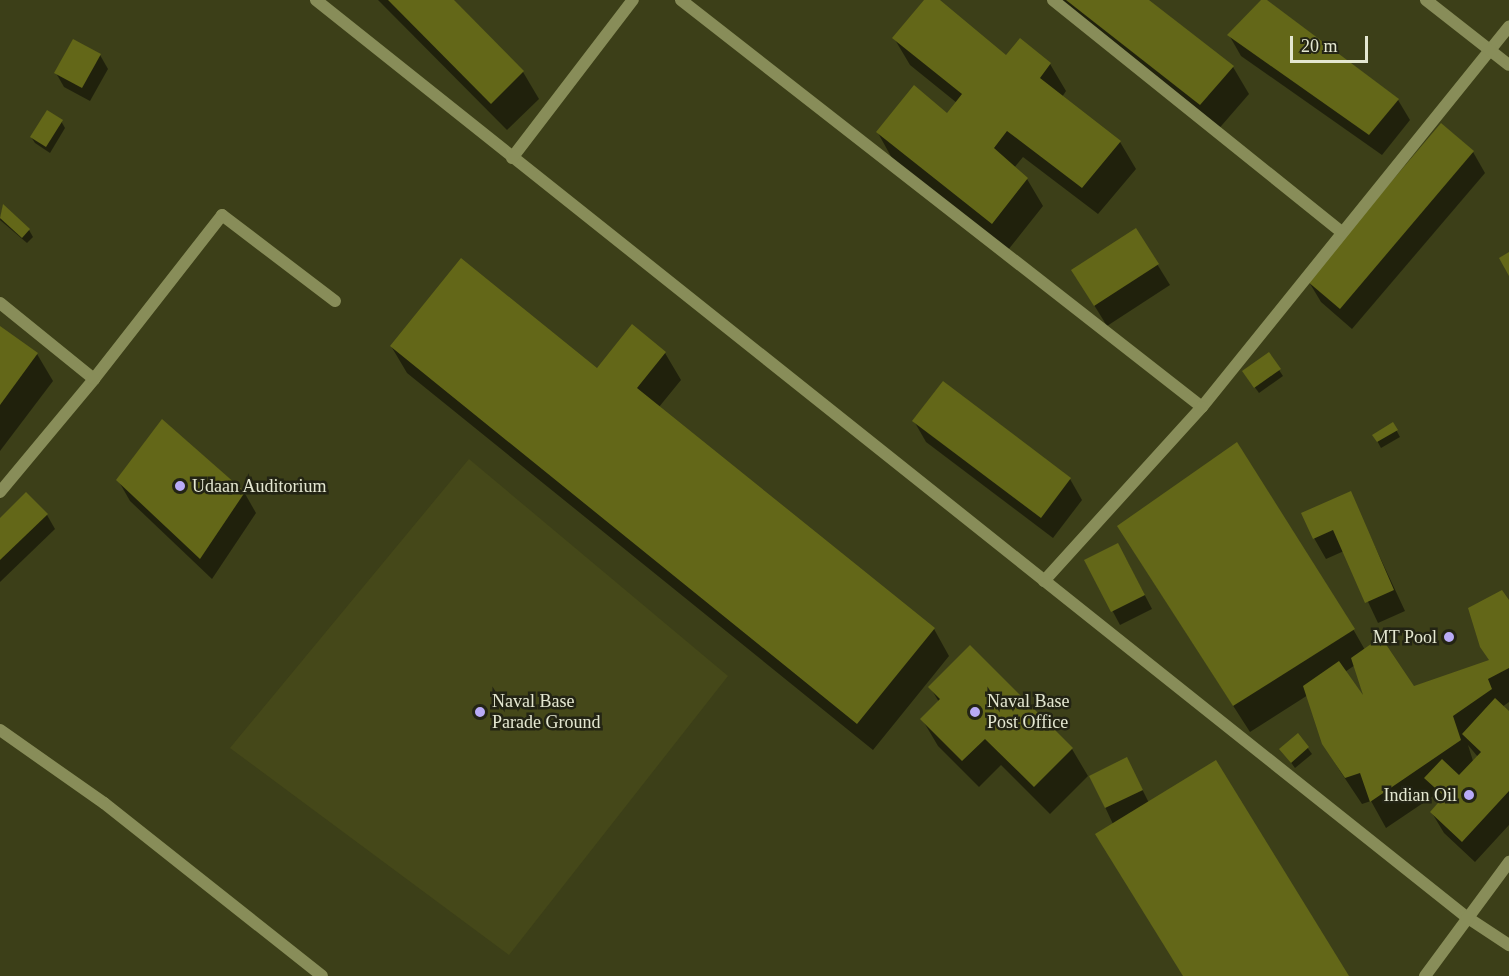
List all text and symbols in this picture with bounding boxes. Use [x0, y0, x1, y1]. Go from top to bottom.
scale bar [1293, 24, 1371, 62]
text: 20 m [1301, 36, 1338, 56]
place label: Udaan Auditorium [192, 475, 327, 497]
marker: Udaan Auditorium [173, 479, 187, 493]
place label: MT Pool [1372, 626, 1437, 648]
marker: MT Pool [1442, 630, 1456, 644]
place label: Naval Base Parade Ground [492, 691, 600, 734]
place label: Naval Base Post Office [987, 691, 1069, 734]
marker: Naval Base Parade Ground [473, 705, 487, 719]
marker: Naval Base Post Office [968, 705, 982, 719]
place label: Indian Oil [1384, 784, 1457, 806]
marker: Indian Oil [1462, 788, 1476, 802]

